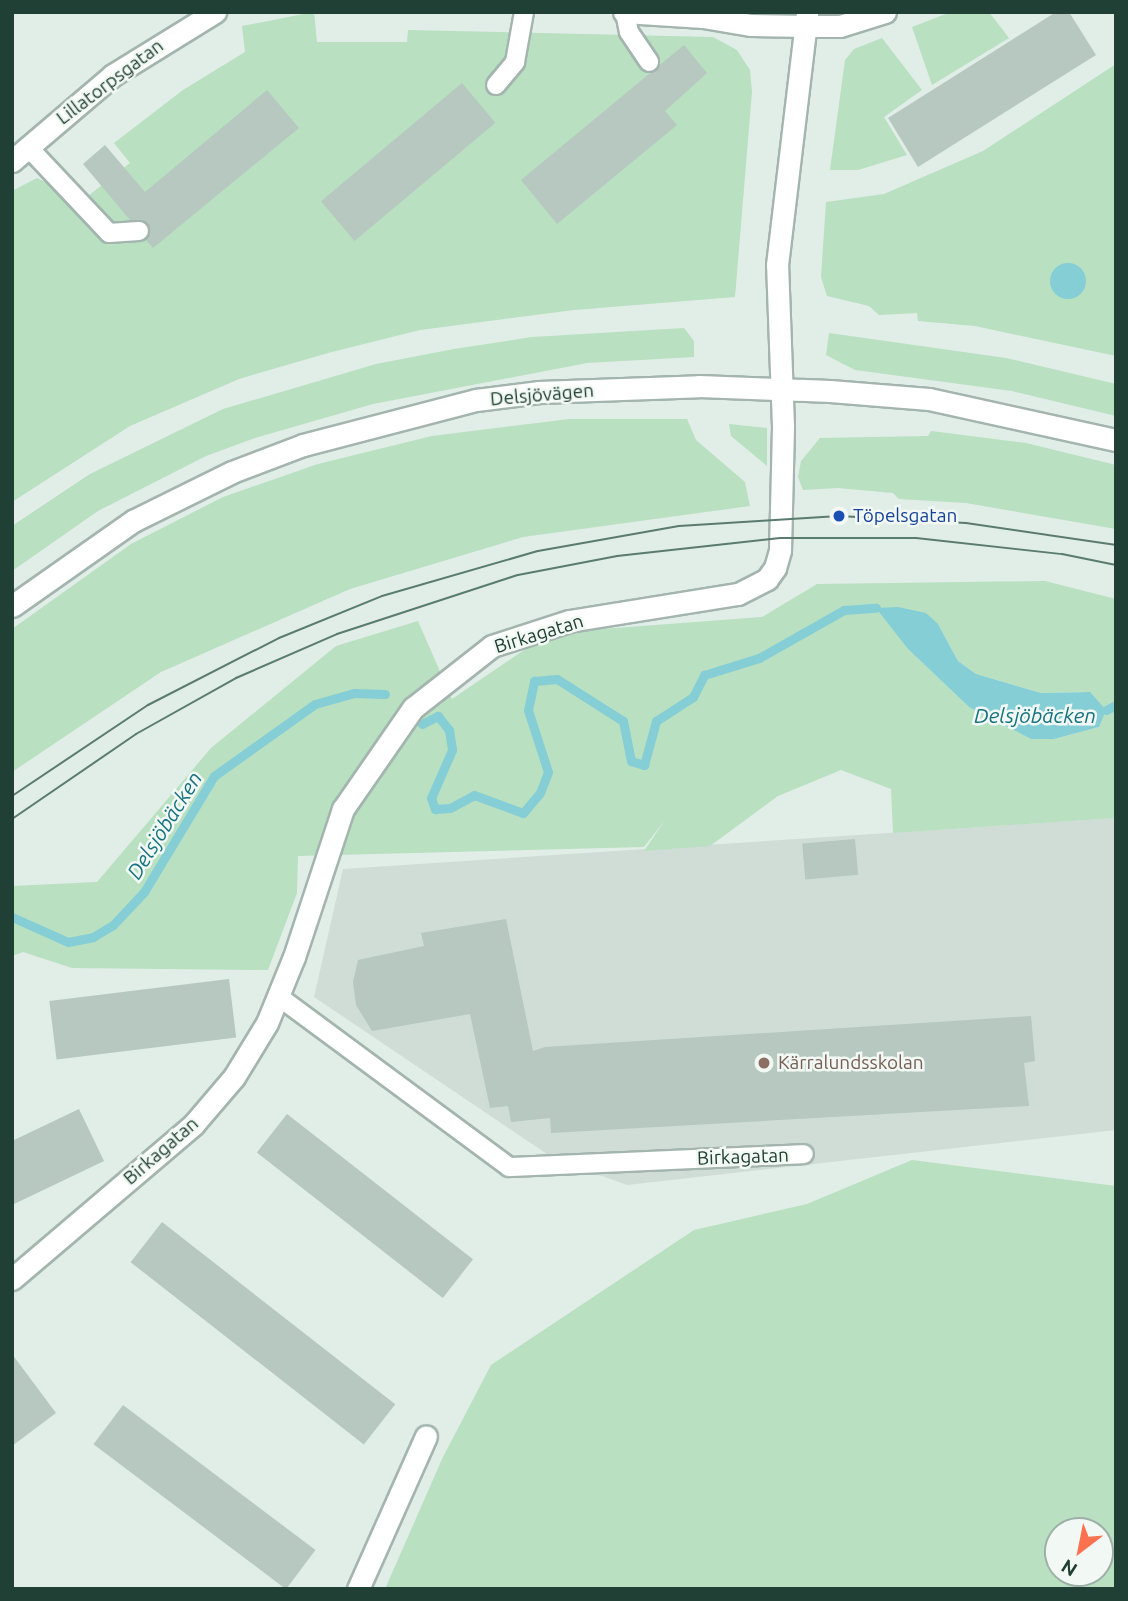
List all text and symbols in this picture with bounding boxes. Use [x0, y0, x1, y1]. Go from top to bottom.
street label: Lillatorpsgatan [52, 34, 168, 130]
street label: Delsjövägen [489, 379, 595, 411]
place label: Töpelsgatan [853, 505, 957, 527]
marker: Töpelsgatan [831, 508, 847, 524]
street label: Birkagatan [492, 610, 586, 658]
water label: Delsjöbäcken [974, 702, 1096, 728]
water label: Delsjöbäcken [121, 767, 207, 883]
place label: Kärralundsskolan [778, 1052, 924, 1074]
marker: Kärralundsskolan [756, 1055, 772, 1071]
street label: Birkagatan [119, 1112, 203, 1190]
street label: Birkagatan [697, 1144, 789, 1170]
north arrow [1044, 1517, 1114, 1587]
text: N [1057, 1555, 1081, 1581]

